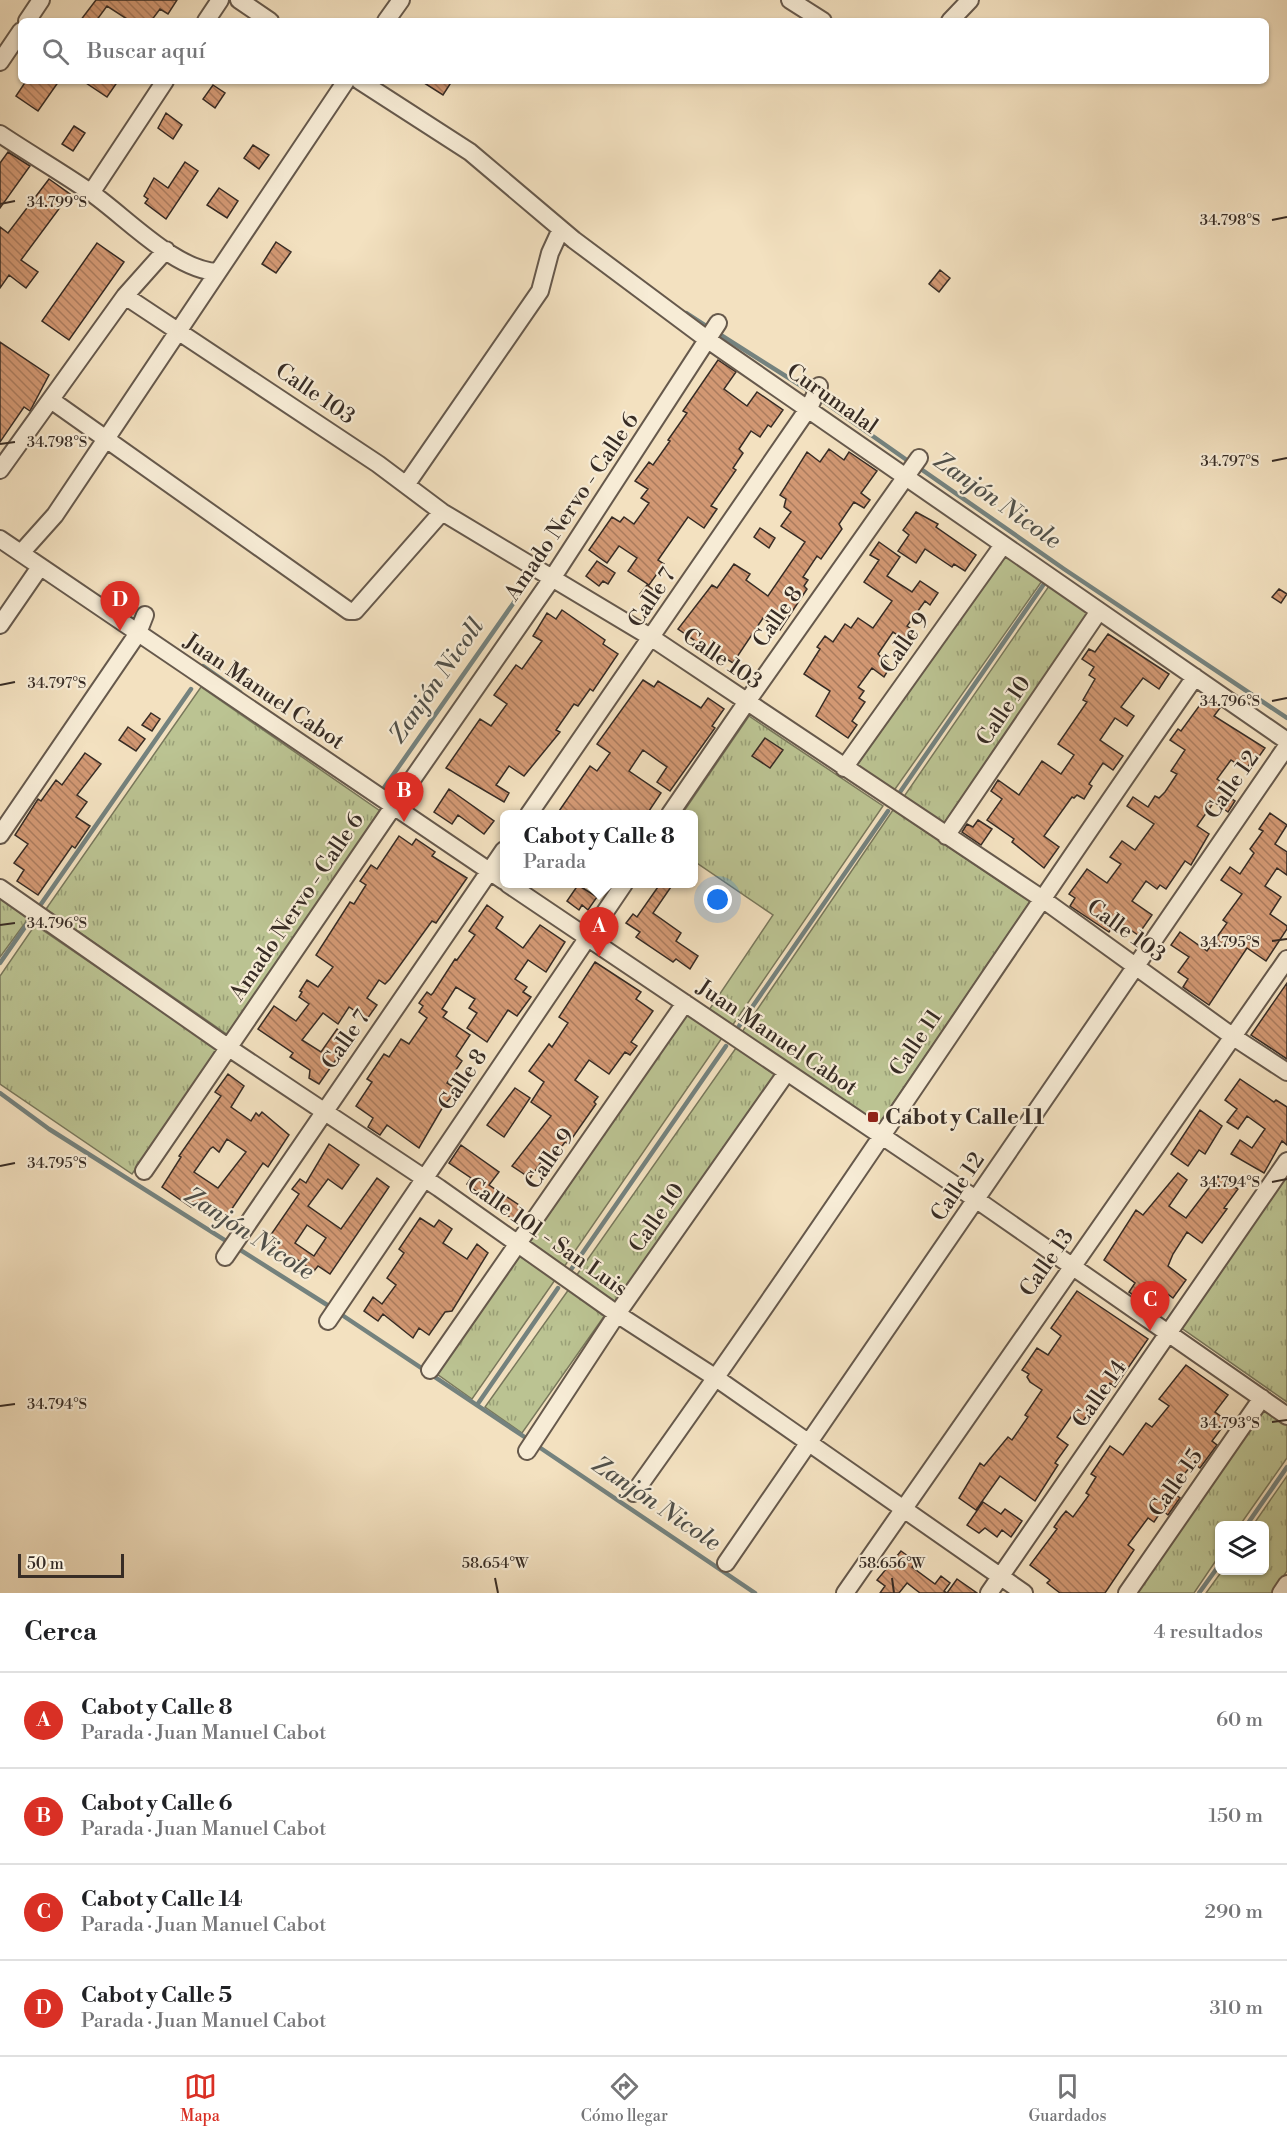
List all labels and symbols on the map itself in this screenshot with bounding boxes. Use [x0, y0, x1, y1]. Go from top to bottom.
text: 34.799°S [27, 193, 87, 212]
text: 34.798°S [1200, 211, 1260, 230]
street label: Calle 103 [270, 358, 360, 430]
street label: Curumalal [781, 358, 883, 440]
street label: Amado Nervo - Calle 6 [498, 408, 645, 607]
text: 34.798°S [27, 433, 87, 452]
water label: Zanjón Nicole [927, 446, 1067, 556]
text: 34.797°S [1201, 452, 1259, 471]
street label: Calle 7 [622, 563, 682, 633]
street label: Calle 8 [747, 581, 809, 653]
pin: D [100, 582, 140, 631]
street label: Calle 9 [874, 607, 936, 679]
water label: Zanjón Nicoll [383, 613, 491, 749]
street label: Calle 103 [677, 623, 767, 695]
street label: Juan Manuel Cabot [178, 628, 350, 756]
street label: Calle 10 [971, 671, 1037, 751]
text: 34.797°S [28, 674, 86, 693]
text: 34.796°S [1200, 692, 1260, 711]
street label: Calle 12 [1199, 746, 1265, 824]
pin: B [384, 772, 424, 822]
street label: Amado Nervo - Calle 6 [223, 808, 370, 1007]
your location [703, 885, 732, 914]
street label: Calle 103 [1081, 894, 1171, 968]
pin: A [580, 908, 618, 957]
text: 34.796°S [27, 914, 87, 933]
text: 34.795°S [1200, 933, 1260, 952]
street label: Juan Manuel Cabot [691, 974, 863, 1102]
street label: Calle 11 [884, 1004, 948, 1081]
street label: Calle 7 [316, 1005, 376, 1075]
street label: Calle 8 [433, 1044, 493, 1116]
place label: Cabot y Calle 11 [885, 1104, 1045, 1131]
marker: Cabot y Calle 11 [866, 1110, 880, 1124]
street label: Calle 9 [519, 1123, 581, 1195]
street label: Calle 12 [925, 1147, 991, 1227]
text: 34.795°S [27, 1154, 87, 1173]
street label: Calle 101 - San Luis [461, 1171, 633, 1303]
text: 34.794°S [1200, 1173, 1260, 1192]
street label: Calle 10 [623, 1178, 691, 1258]
water label: Zanjón Nicole [178, 1181, 320, 1287]
street label: Calle 13 [1014, 1224, 1080, 1302]
pin: C [1130, 1282, 1170, 1331]
street label: Calle 14 [1067, 1355, 1133, 1433]
text: 34.794°S [27, 1395, 87, 1414]
text: 34.793°S [1200, 1414, 1260, 1433]
street label: Calle 15 [1143, 1444, 1209, 1522]
water label: Zanjón Nicole [586, 1450, 726, 1558]
scale bar [18, 1551, 124, 1578]
text: 58.654°W [462, 1554, 529, 1573]
text: 58.656°W [859, 1554, 926, 1573]

